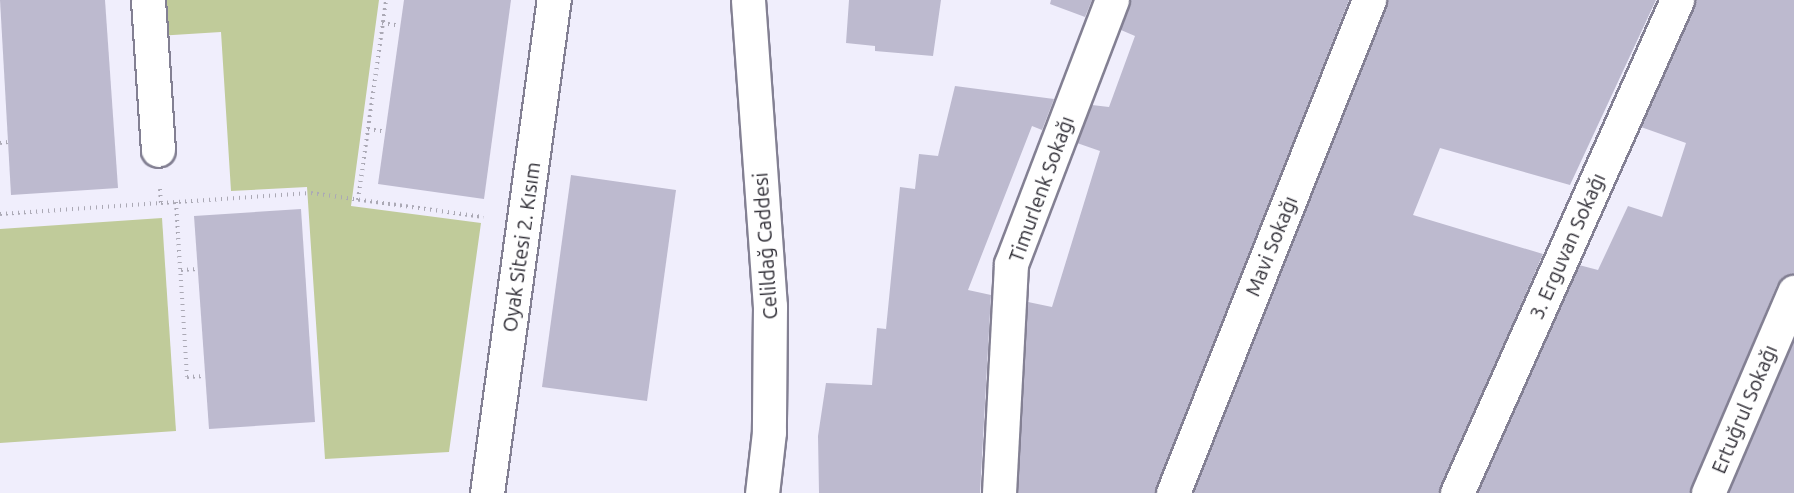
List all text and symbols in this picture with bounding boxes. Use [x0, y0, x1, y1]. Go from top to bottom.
street label: Timurlenk Sokağı [1003, 113, 1079, 265]
street label: Oyak Sitesi 2. Kısım [497, 160, 545, 334]
street label: 3. Erguvan Sokağı [1524, 169, 1610, 323]
street label: Celildağ Caddesi [748, 172, 782, 320]
street label: Mavi Sokağı [1240, 192, 1302, 300]
street label: Ertuğrul Sokağı [1706, 341, 1782, 477]

